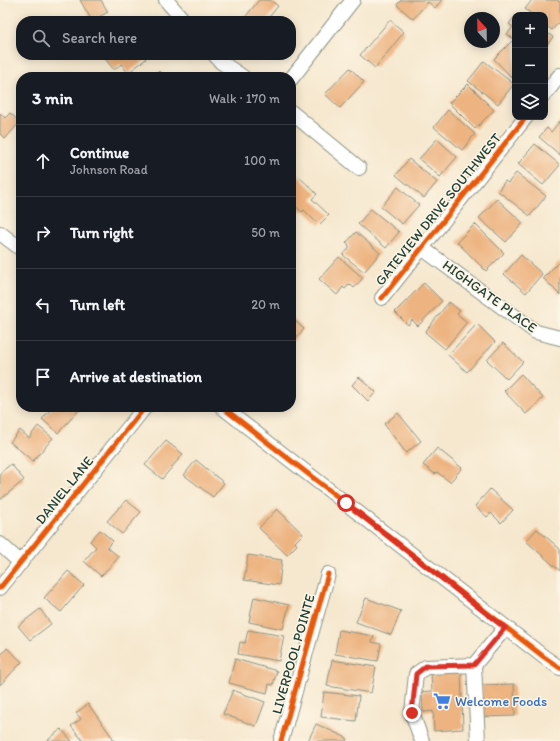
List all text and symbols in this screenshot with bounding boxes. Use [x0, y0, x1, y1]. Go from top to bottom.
north arrow [464, 12, 500, 48]
map controls [512, 12, 548, 120]
button: + [512, 12, 548, 48]
search box [16, 16, 296, 60]
icon: search [30, 27, 52, 49]
text: Search here [62, 29, 137, 47]
button: − [512, 48, 548, 84]
button: layers [512, 84, 548, 120]
text: 3 min [32, 88, 73, 108]
text: Walk · 170 m [209, 91, 280, 106]
street label: GATEVIEW DRIVE SOUTHWEST [372, 130, 505, 289]
text: Continue [70, 144, 129, 162]
icon: ahead [32, 150, 54, 172]
text: 100 m [244, 153, 280, 168]
text: Johnson Road [70, 162, 148, 177]
icon: right [32, 222, 54, 244]
text: Turn right [70, 224, 134, 242]
text: 50 m [251, 225, 280, 240]
street label: HIGHGATE PLACE [439, 256, 540, 336]
icon: left [32, 294, 54, 316]
text: Turn left [70, 296, 125, 314]
text: 20 m [251, 297, 280, 312]
icon: arrive [32, 366, 54, 388]
text: Arrive at destination [70, 368, 202, 386]
street label: DANIEL LANE [32, 453, 97, 528]
route start [337, 494, 355, 512]
street label: LIVERPOOL POINTE [268, 592, 319, 716]
supermarket icon: Welcome Foods [432, 691, 452, 711]
place label: Welcome Foods [455, 693, 547, 710]
route end [403, 704, 421, 722]

